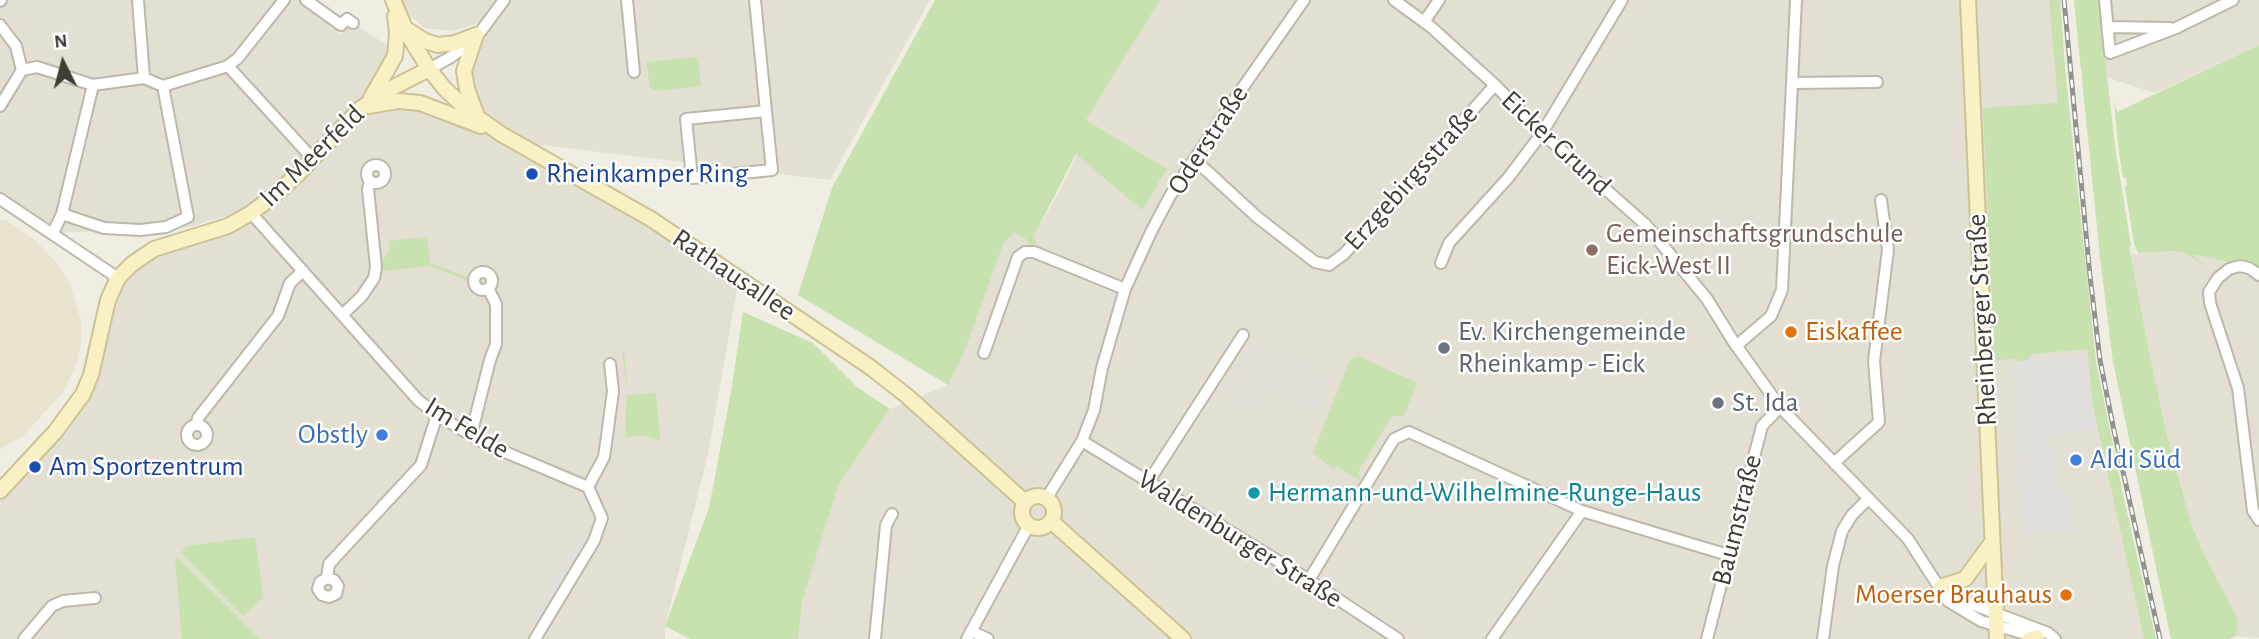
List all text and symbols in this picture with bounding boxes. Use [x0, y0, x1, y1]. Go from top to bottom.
north arrow [28, 28, 98, 98]
text: N [53, 31, 68, 52]
street label: Oderstraße [1160, 79, 1256, 201]
street label: Eicker Grund [1494, 84, 1618, 202]
street label: Im Meerfeld [253, 98, 371, 214]
street label: Erzgebirgsstraße [1337, 98, 1485, 258]
place label: Rheinkamper Ring [546, 157, 748, 191]
marker: Rheinkamper Ring [524, 166, 540, 182]
street label: Rheinberger Straße [1960, 213, 2004, 427]
place label: Gemeinschaftsgrundschule Eick-West II [1606, 217, 1903, 283]
street label: Rathausallee [666, 221, 802, 329]
marker: Gemeinschaftsgrundschule Eick-West II [1584, 242, 1600, 258]
place label: Ev. Kirchengemeinde Rheinkamp - Eick [1458, 315, 1686, 381]
place label: Eiskaffee [1805, 315, 1903, 349]
marker: Eiskaffee [1783, 324, 1799, 340]
marker: Ev. Kirchengemeinde Rheinkamp - Eick [1436, 340, 1452, 356]
place label: St. Ida [1732, 386, 1799, 420]
street label: Im Felde [419, 390, 515, 466]
marker: St. Ida [1710, 395, 1726, 411]
place label: Obstly [298, 418, 368, 452]
marker: Obstly [374, 427, 390, 443]
place label: Aldi Süd [2090, 443, 2181, 477]
place label: Am Sportzentrum [49, 450, 244, 484]
street label: Baumstraße [1705, 451, 1769, 589]
marker: Aldi Süd [2068, 452, 2084, 468]
marker: Am Sportzentrum [27, 459, 43, 475]
street label: Waldenburger Straße [1131, 462, 1349, 616]
place label: Hermann-und-Wilhelmine-Runge-Haus [1268, 476, 1701, 510]
marker: Hermann-und-Wilhelmine-Runge-Haus [1246, 485, 1262, 501]
place label: Moerser Brauhaus [1855, 578, 2052, 612]
marker: Moerser Brauhaus [2058, 587, 2074, 603]

